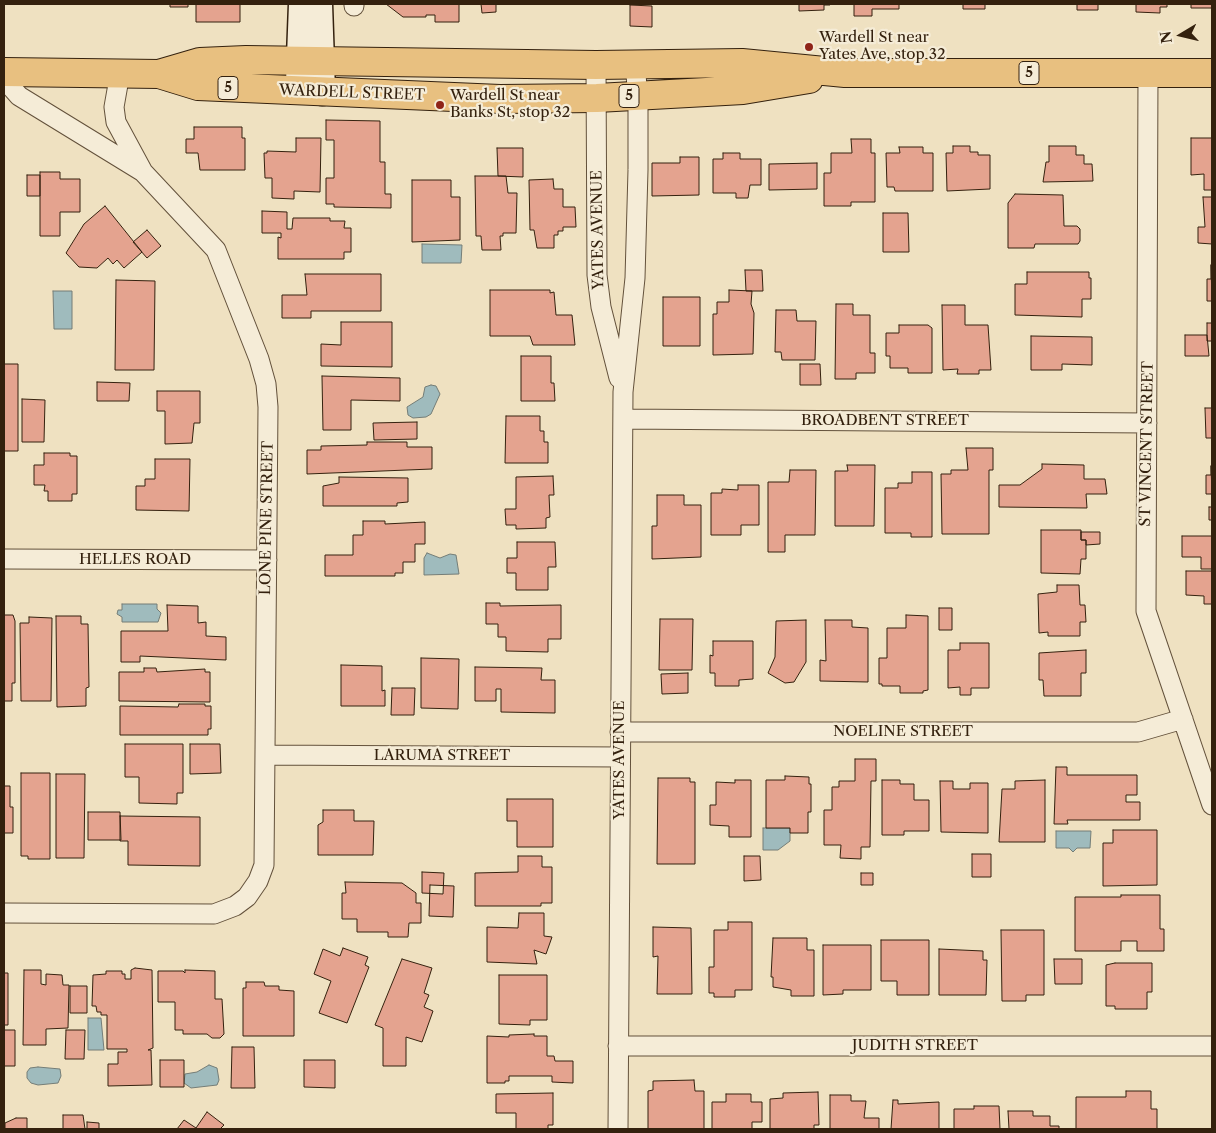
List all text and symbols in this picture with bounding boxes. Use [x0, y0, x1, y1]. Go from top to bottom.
north arrow [1156, 10, 1206, 60]
place label: Wardell St near Yates Ave, stop 32 [819, 29, 946, 64]
text: N [1156, 30, 1176, 45]
marker: Wardell St near Yates Ave, stop 32 [803, 41, 815, 53]
road number: 5 [1019, 62, 1039, 84]
road number: 5 [218, 76, 238, 100]
street label: WARDELL STREET [279, 81, 425, 105]
road number: 5 [619, 84, 639, 108]
place label: Wardell St near Banks St, stop 32 [450, 87, 570, 122]
marker: Wardell St near Banks St, stop 32 [434, 99, 446, 111]
street label: YATES AVENUE [588, 170, 608, 290]
street label: ST VINCENT STREET [1137, 361, 1157, 527]
street label: BROADBENT STREET [801, 412, 969, 430]
street label: LONE PINE STREET [257, 441, 277, 595]
street label: HELLES ROAD [79, 551, 191, 569]
street label: YATES AVENUE [611, 700, 629, 820]
street label: NOELINE STREET [833, 723, 973, 741]
street label: LARUMA STREET [374, 747, 510, 765]
street label: JUDITH STREET [852, 1037, 978, 1055]

